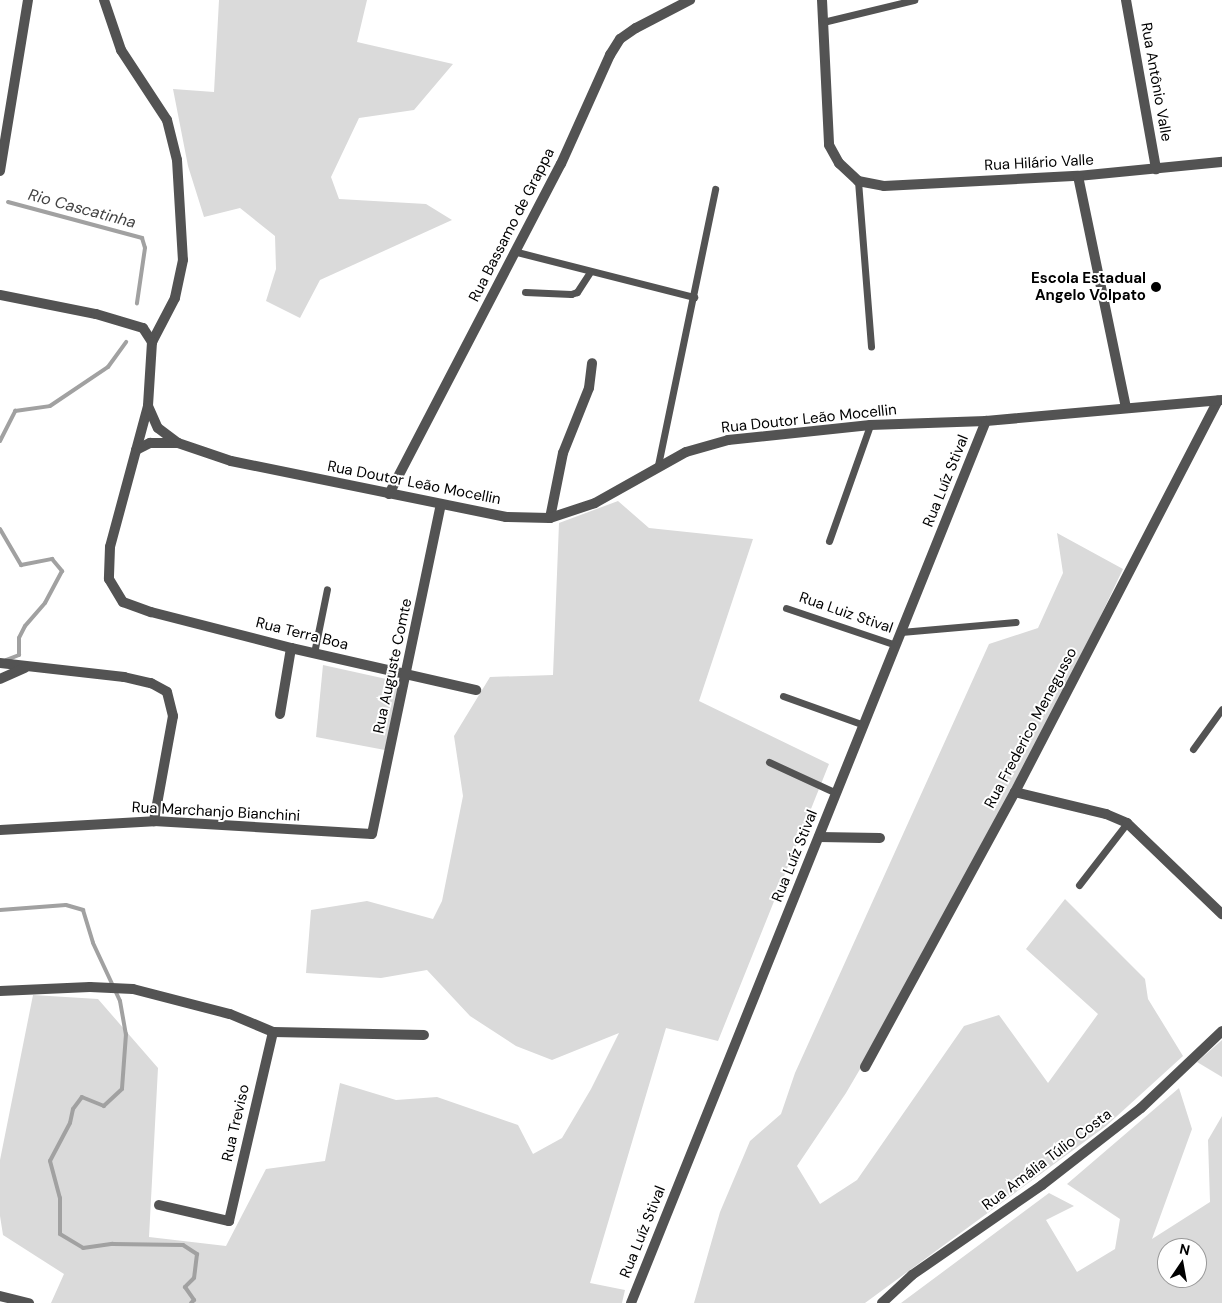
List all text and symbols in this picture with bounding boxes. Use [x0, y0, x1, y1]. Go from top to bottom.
street label: Rua Antônio Valle [1137, 21, 1175, 143]
street label: Rua Bassamo de Grappa [465, 145, 559, 305]
street label: Rua Hilário Valle [984, 151, 1094, 175]
water label: Rio Cascatinha [26, 185, 138, 233]
place label: Escola Estadual Angelo Volpato [1031, 269, 1146, 304]
marker: Escola Estadual Angelo Volpato [1150, 281, 1162, 293]
street label: Rua Doutor Leão Mocellin [720, 401, 898, 437]
street label: Rua Luíz Stival [919, 432, 973, 530]
street label: Rua Doutor Leão Mocellin [326, 457, 502, 509]
street label: Rua Luiz Stival [797, 589, 895, 637]
street label: Rua Auguste Comte [370, 597, 416, 735]
street label: Rua Terra Boa [254, 614, 350, 654]
street label: Rua Frederico Menegusso [981, 645, 1081, 811]
street label: Rua Marchanjo Bianchini [131, 799, 301, 825]
street label: Rua Luíz Stival [768, 807, 822, 905]
street label: Rua Treviso [218, 1083, 254, 1163]
street label: Rua Amália Túlio Costa [979, 1106, 1115, 1214]
street label: Rua Luíz Stival [616, 1183, 670, 1281]
north arrow [1157, 1238, 1207, 1288]
text: N [1178, 1239, 1192, 1259]

